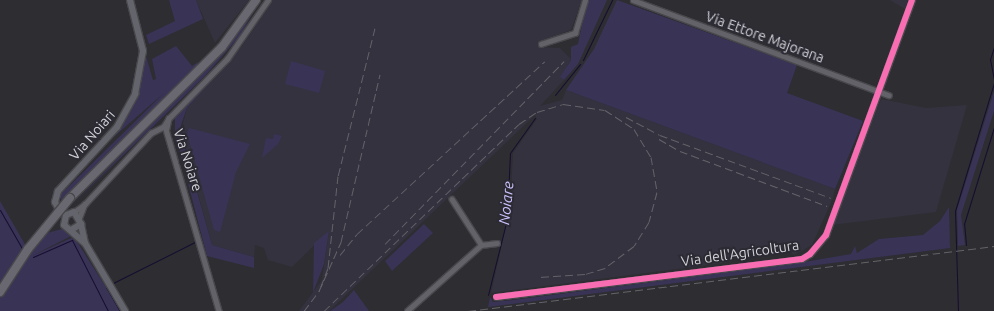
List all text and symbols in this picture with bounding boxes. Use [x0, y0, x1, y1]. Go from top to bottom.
street label: Via Ettore Majorana [703, 8, 827, 66]
street label: Via Noiari [66, 107, 118, 163]
street label: Via Noiare [170, 127, 206, 193]
water label: Noiare [495, 180, 517, 226]
street label: Via dell'Agricoltura [680, 236, 800, 270]

